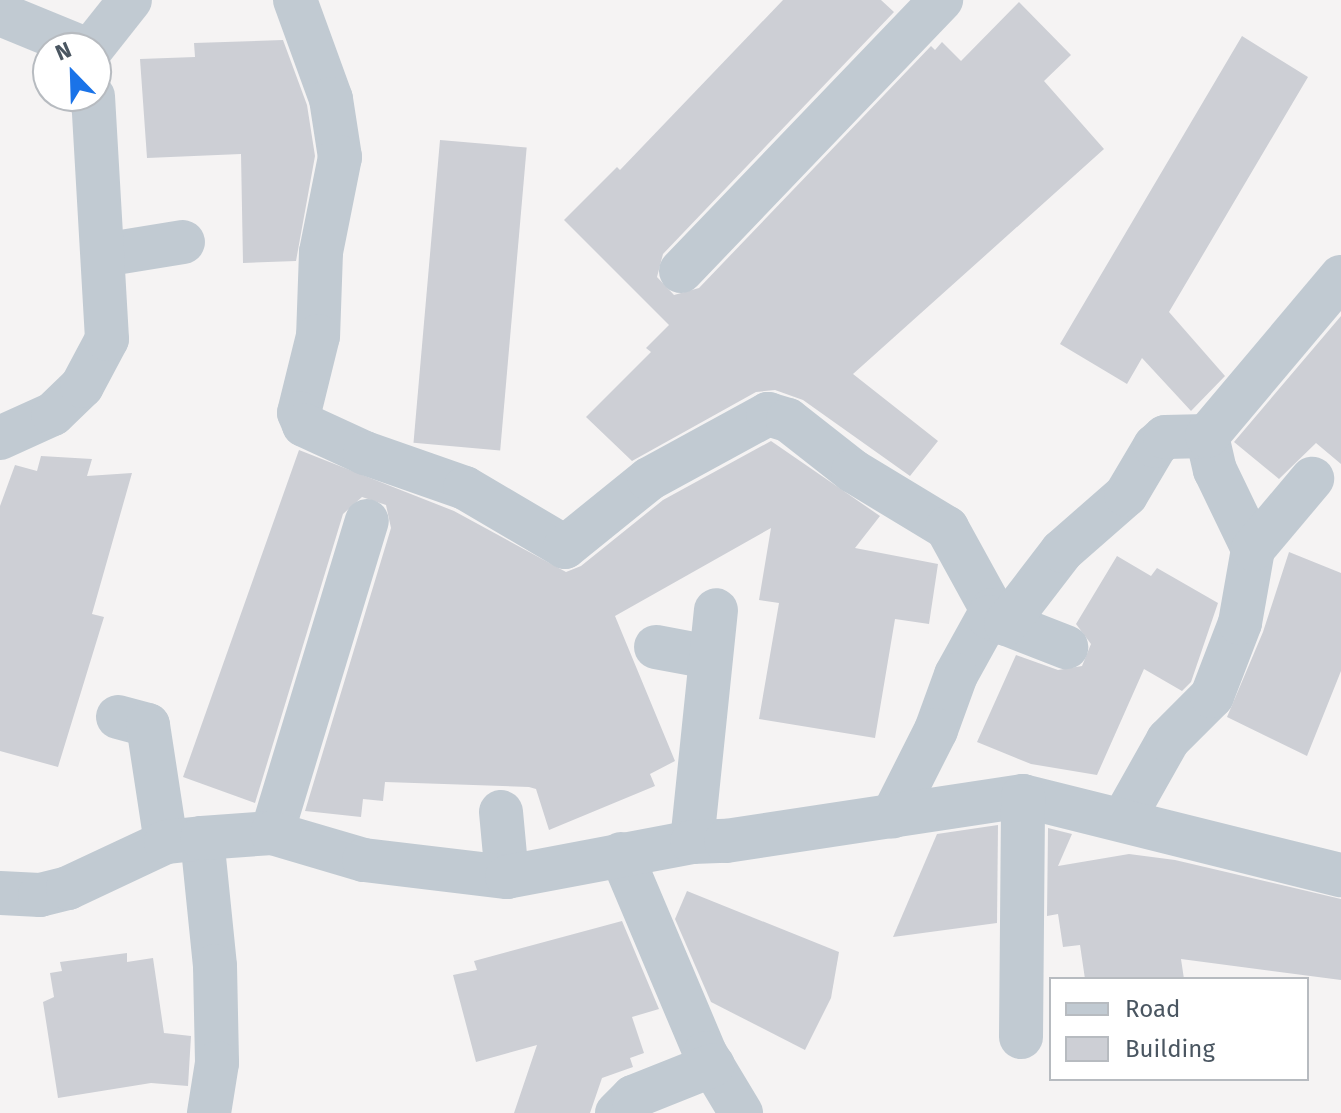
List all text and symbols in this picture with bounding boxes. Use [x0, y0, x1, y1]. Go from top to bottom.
north arrow [32, 32, 112, 112]
text: N [51, 36, 75, 67]
legend [1049, 977, 1309, 1081]
text: Road [1125, 995, 1180, 1023]
text: Building [1125, 1035, 1215, 1063]

